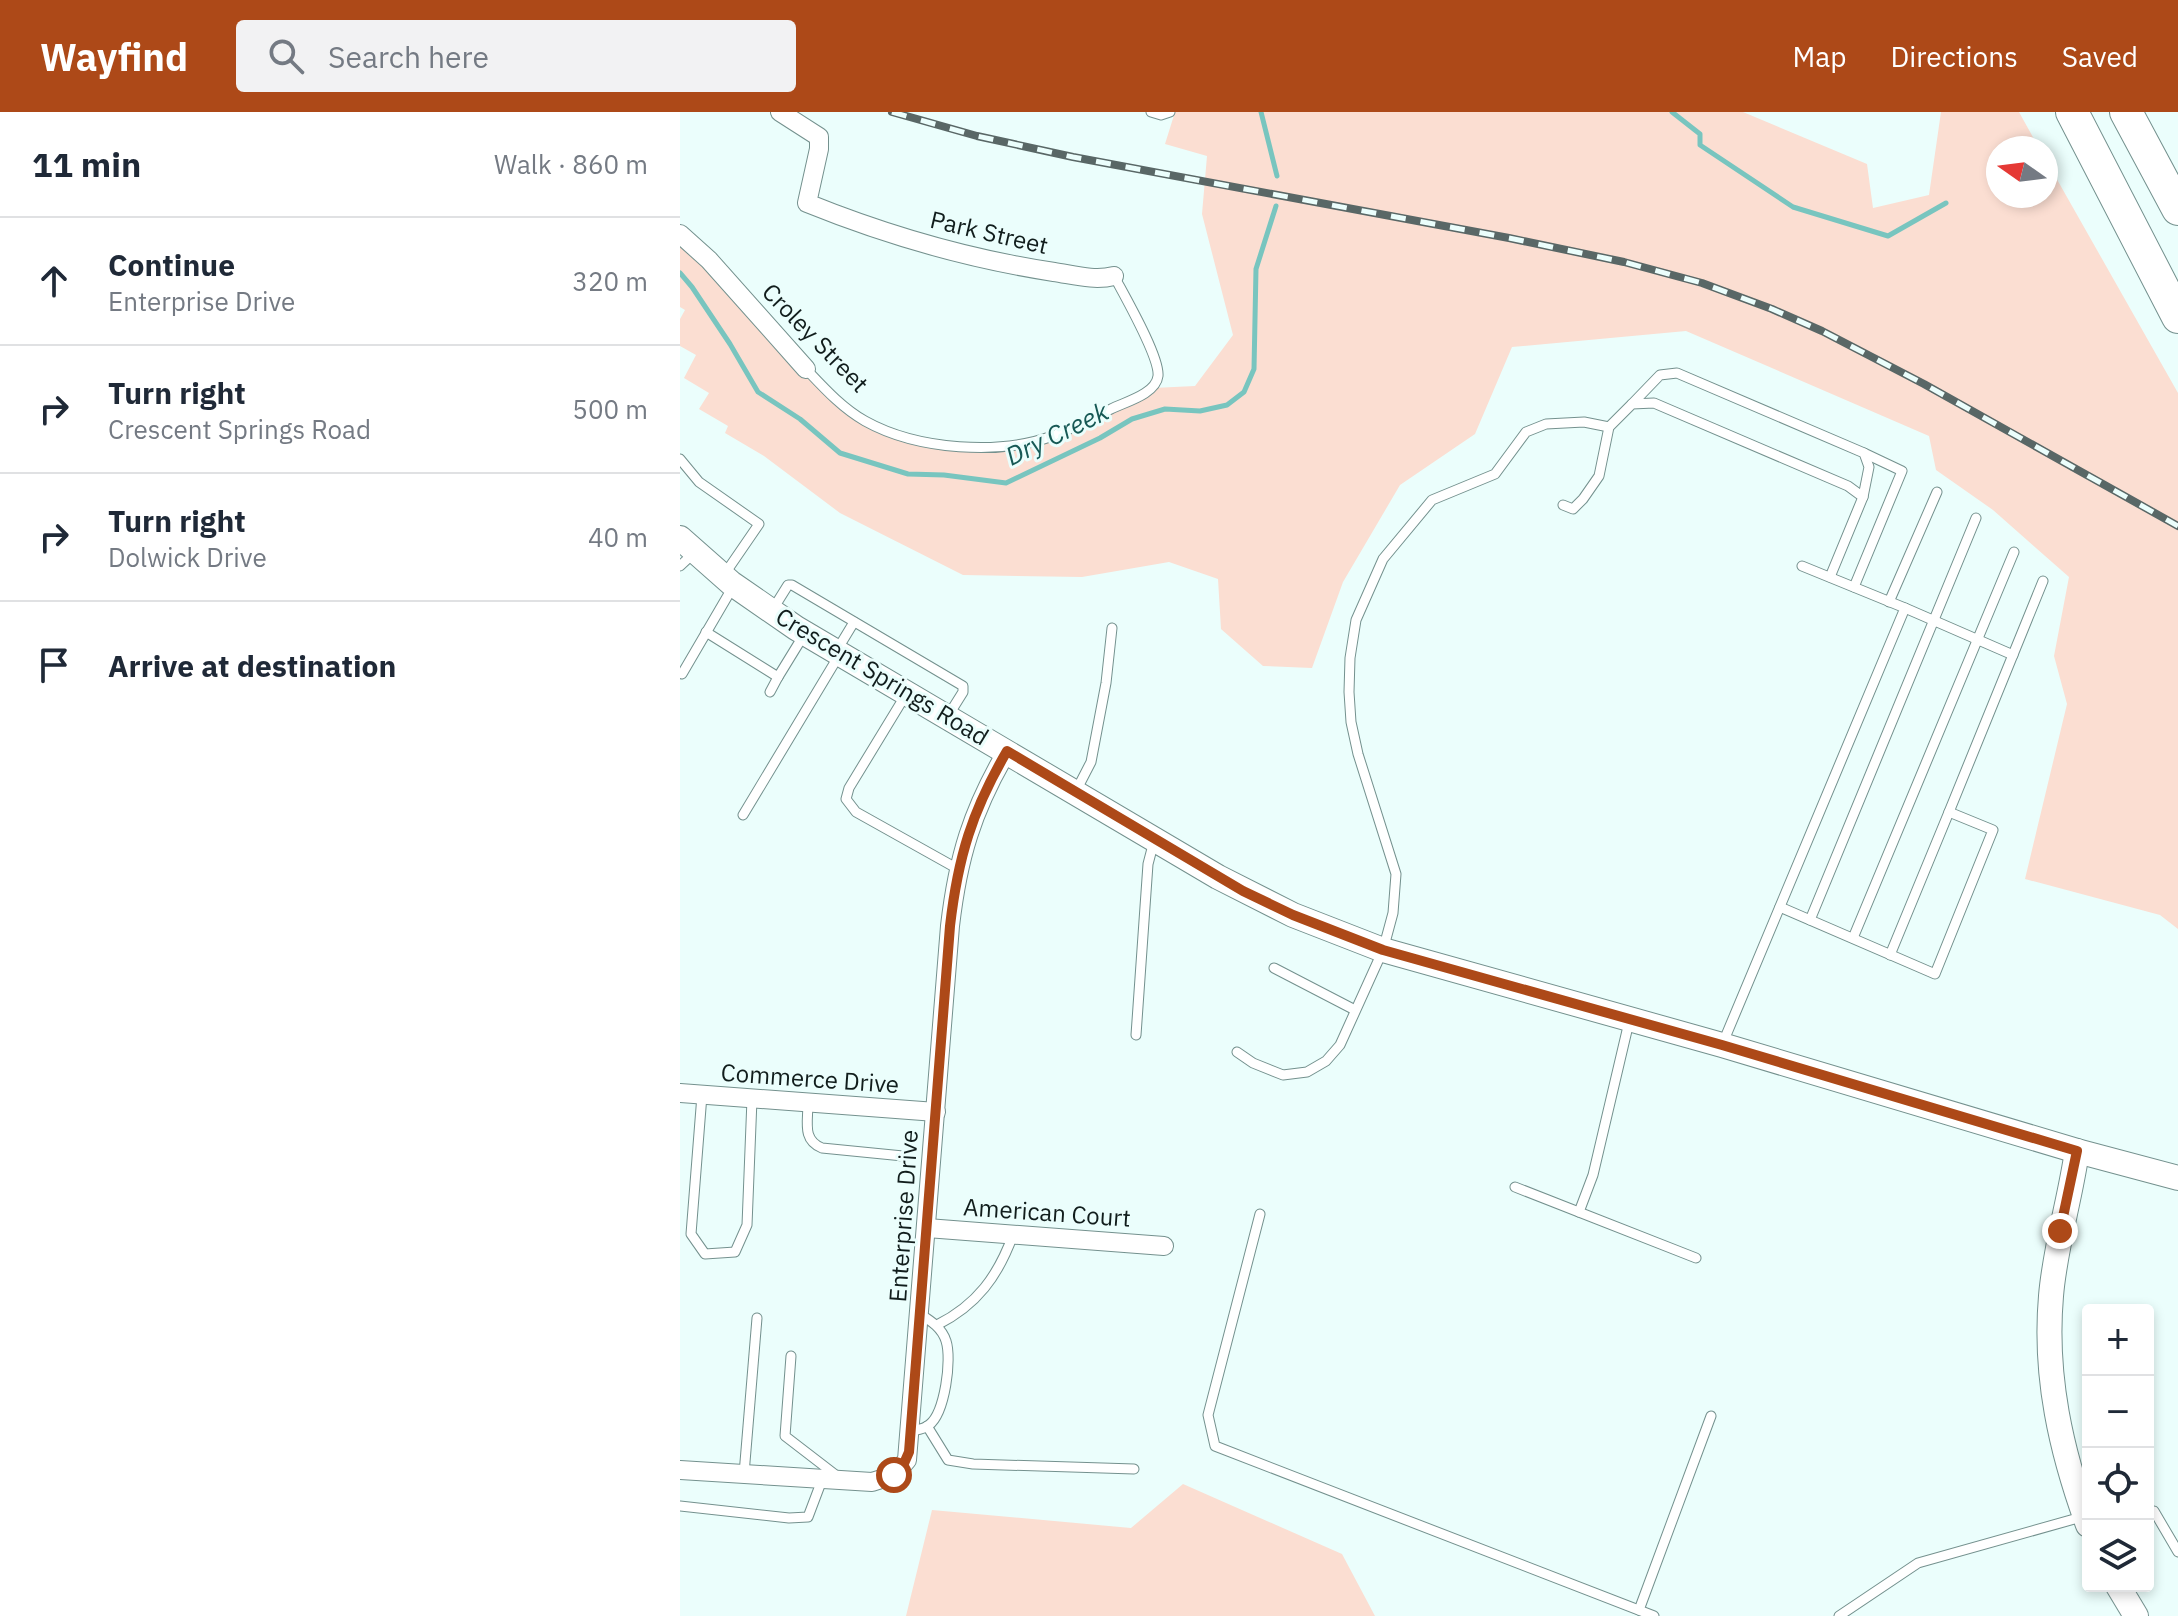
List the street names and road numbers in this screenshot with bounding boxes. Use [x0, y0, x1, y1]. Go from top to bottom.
street label: Park Street [927, 203, 1051, 261]
street label: Croley Street [756, 276, 876, 399]
street label: Crescent Springs Road [770, 600, 995, 752]
street label: Commerce Drive [720, 1056, 900, 1100]
street label: Enterprise Drive [881, 1129, 925, 1303]
street label: American Court [962, 1190, 1132, 1234]

